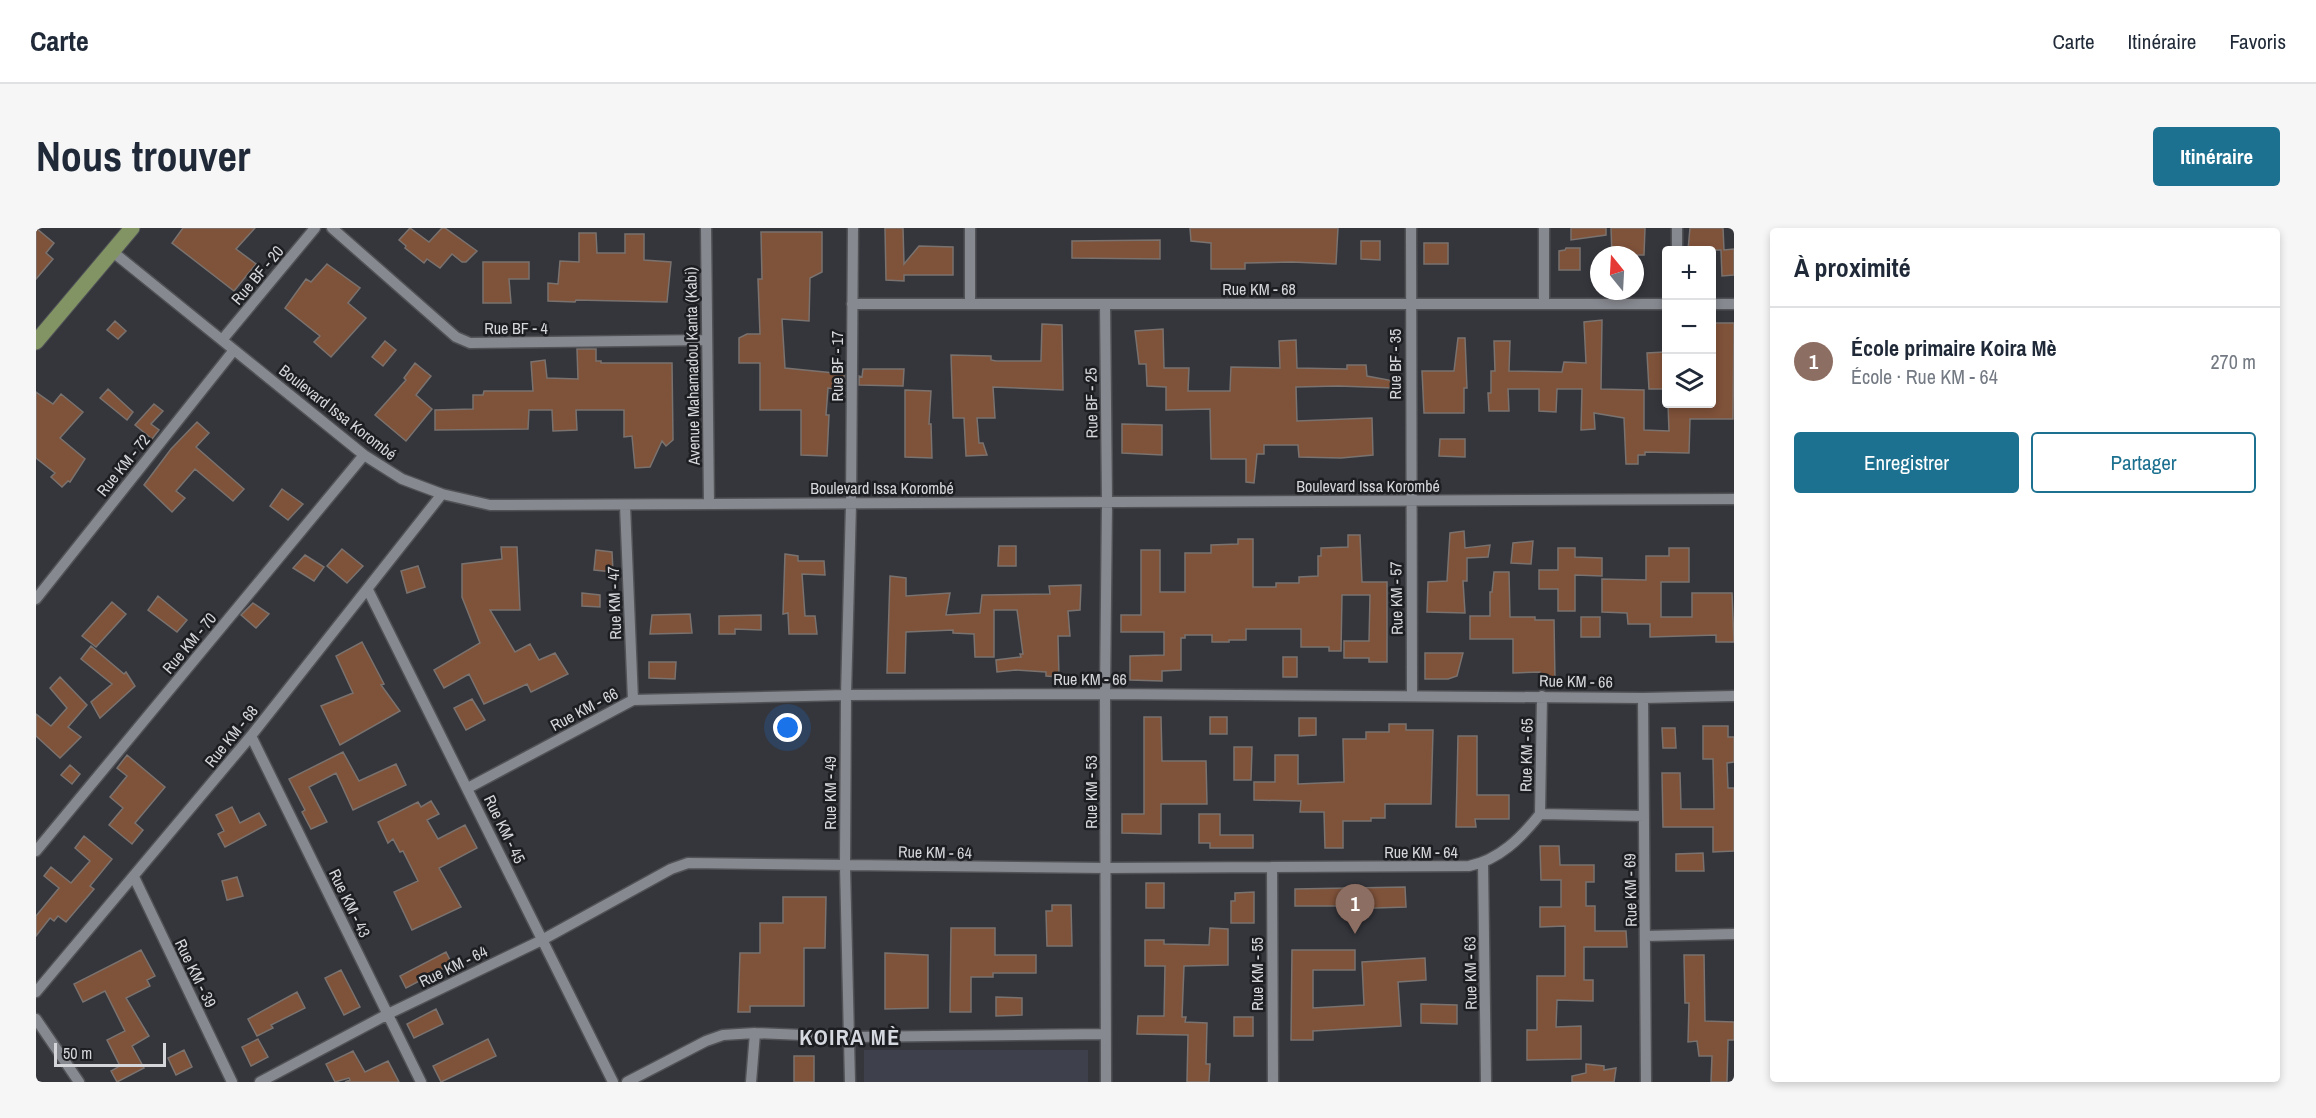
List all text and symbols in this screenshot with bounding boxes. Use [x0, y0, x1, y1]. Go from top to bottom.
text: Carte [30, 22, 89, 60]
text: Carte [2052, 27, 2095, 56]
text: Itinéraire [2128, 27, 2196, 56]
text: Favoris [2229, 27, 2286, 56]
button: Itinéraire [2153, 127, 2280, 186]
text: Nous trouver [36, 128, 250, 184]
street label: Rue BF - 20 [226, 241, 288, 309]
north arrow [1590, 246, 1644, 300]
map controls [1662, 246, 1716, 408]
button: + [1662, 246, 1716, 300]
text: À proximité [1794, 250, 1911, 285]
street label: Avenue Mahamadou Kanta (Kabi) [679, 267, 705, 466]
street label: Rue KM - 68 [1222, 278, 1296, 300]
button: − [1662, 300, 1716, 354]
street label: Rue BF - 4 [484, 317, 548, 339]
street label: Rue BF - 35 [1384, 329, 1406, 399]
street label: Rue BF - 17 [826, 331, 848, 401]
text: École primaire Koira Mè [1851, 333, 2057, 363]
text: 1 [1809, 348, 1818, 375]
text: 270 m [2210, 348, 2256, 375]
button: layers [1662, 354, 1716, 408]
street label: Boulevard Issa Korombé [275, 359, 401, 465]
text: École · Rue KM - 64 [1851, 363, 1998, 390]
street label: Rue BF - 25 [1079, 367, 1103, 439]
street label: Rue KM - 72 [91, 429, 155, 501]
button: Enregistrer [1794, 432, 2019, 493]
button: Partager [2031, 432, 2256, 493]
street label: Boulevard Issa Korombé [1296, 475, 1440, 497]
street label: Boulevard Issa Korombé [810, 477, 954, 499]
street label: Rue KM - 57 [1384, 561, 1408, 635]
street label: Rue KM - 47 [602, 566, 626, 640]
street label: Rue KM - 70 [157, 608, 221, 678]
street label: Rue KM - 66 [1053, 668, 1127, 690]
street label: Rue KM - 66 [1539, 669, 1613, 693]
street label: Rue KM - 66 [546, 682, 622, 736]
street label: Rue KM - 68 [199, 700, 263, 772]
your location [773, 713, 802, 742]
street label: Rue KM - 65 [1514, 718, 1538, 792]
street label: Rue KM - 53 [1080, 755, 1102, 829]
street label: Rue KM - 49 [819, 756, 841, 830]
street label: Rue KM - 45 [479, 791, 531, 867]
street label: Rue KM - 64 [898, 840, 972, 864]
street label: Rue KM - 64 [1384, 841, 1458, 863]
street label: Rue KM - 69 [1618, 853, 1642, 927]
street label: Rue KM - 43 [324, 865, 376, 941]
pin: 1 [1336, 884, 1374, 934]
street label: Rue KM - 39 [170, 935, 222, 1011]
street label: Rue KM - 63 [1458, 936, 1482, 1010]
street label: Rue KM - 55 [1246, 937, 1268, 1011]
street label: Rue KM - 64 [415, 940, 491, 992]
district label: KOIRA MÈ [799, 1022, 901, 1052]
scale bar [54, 1040, 166, 1068]
text: 50 m [63, 1042, 92, 1064]

